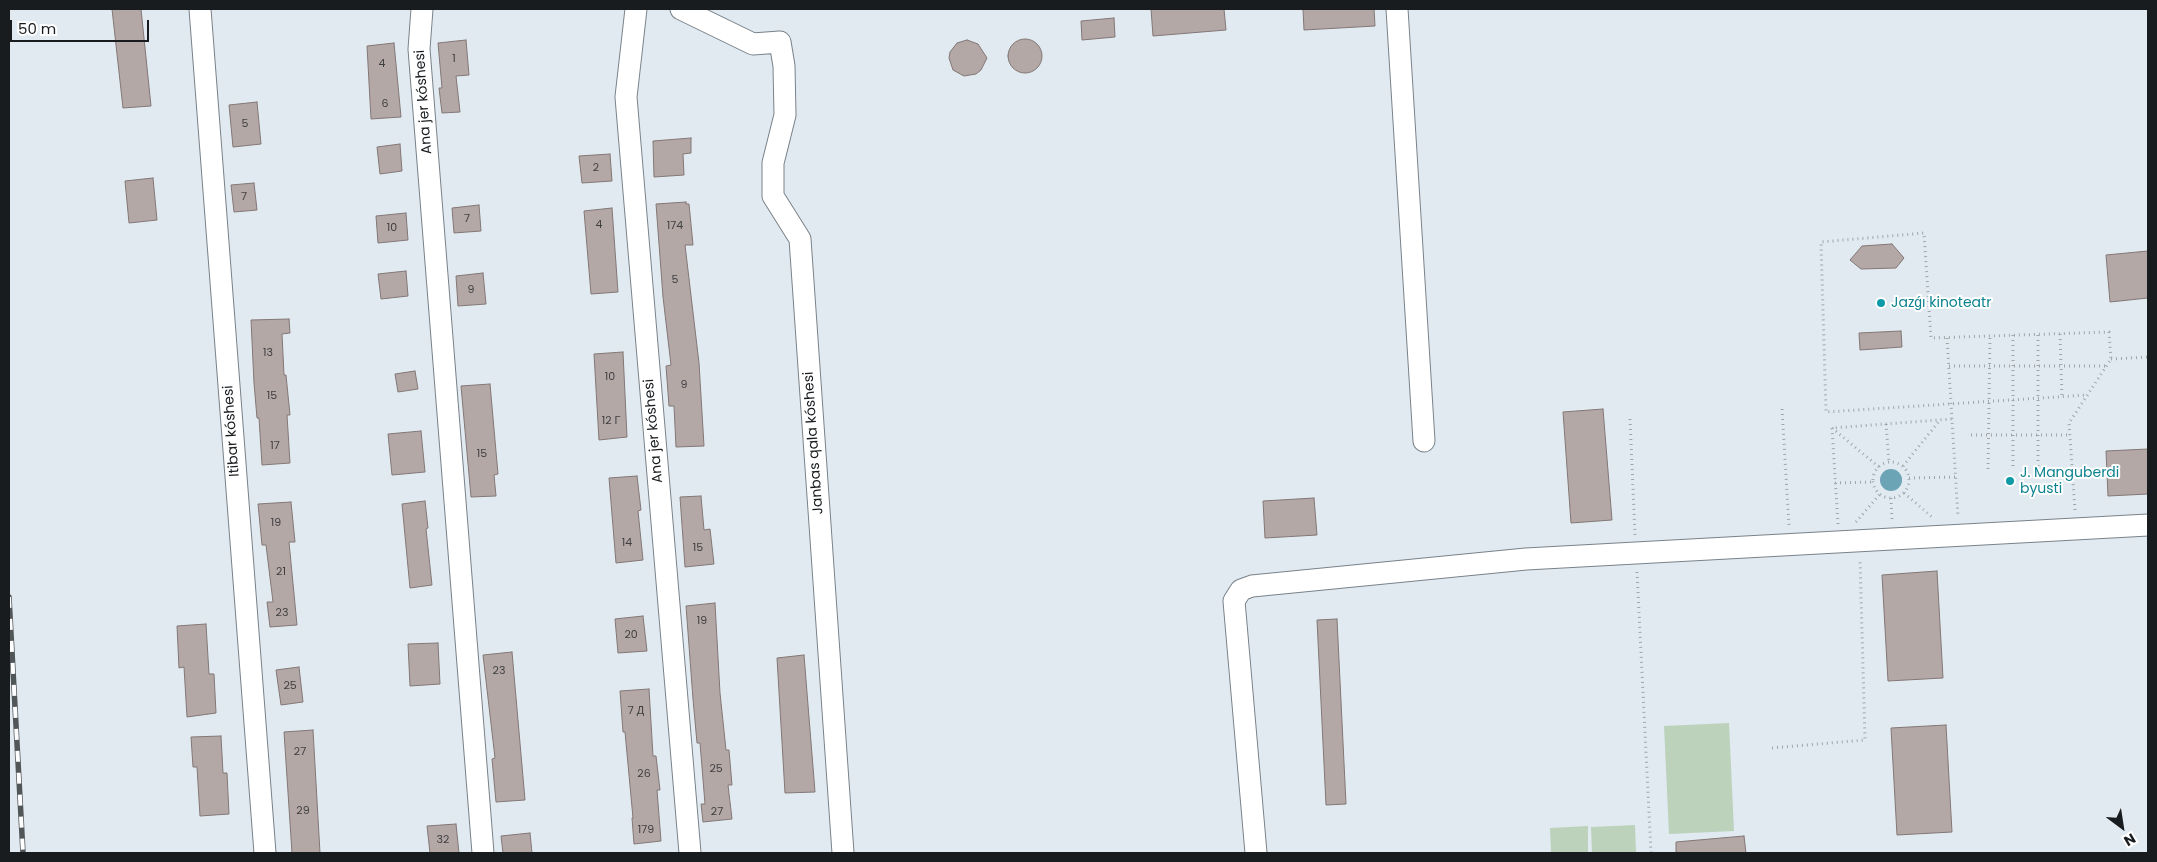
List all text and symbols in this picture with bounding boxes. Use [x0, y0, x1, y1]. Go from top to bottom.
scale bar [12, 10, 151, 42]
text: 50 m [18, 18, 56, 39]
street label: Ana jer kóshesi [412, 49, 436, 155]
house number: 1 [452, 52, 456, 66]
house number: 4 [379, 57, 385, 71]
house number: 6 [382, 97, 388, 111]
house number: 5 [242, 117, 248, 131]
house number: 2 [593, 161, 599, 175]
house number: 7 [241, 190, 247, 204]
house number: 7 [464, 212, 470, 226]
house number: 4 [596, 218, 602, 232]
house number: 174 [667, 219, 683, 233]
house number: 10 [387, 221, 397, 235]
house number: 5 [672, 273, 678, 287]
house number: 9 [468, 283, 474, 297]
place label: Jazǵı kinoteatr [1891, 295, 1991, 311]
marker: Jazǵı kinoteatr [1875, 297, 1887, 309]
house number: 13 [263, 346, 273, 360]
house number: 10 [605, 370, 615, 384]
street label: Janbas qala kóshesi [801, 371, 827, 515]
street label: Ana jer kóshesi [641, 378, 667, 484]
house number: 9 [681, 378, 687, 392]
street label: Itibar kóshesi [220, 385, 244, 477]
house number: 15 [267, 389, 277, 403]
house number: 12 Г [602, 414, 620, 428]
house number: 17 [270, 439, 280, 453]
house number: 15 [477, 447, 487, 461]
place label: J. Manguberdi byusti [2020, 465, 2119, 498]
marker: J. Manguberdi byusti [2004, 475, 2016, 487]
house number: 19 [271, 516, 281, 530]
house number: 14 [622, 536, 632, 550]
house number: 15 [693, 541, 703, 555]
house number: 21 [276, 565, 286, 579]
house number: 23 [276, 606, 288, 620]
house number: 19 [697, 614, 707, 628]
house number: 20 [624, 628, 638, 642]
house number: 23 [493, 664, 505, 678]
house number: 25 [283, 679, 297, 693]
house number: 7 Д [628, 704, 644, 718]
house number: 27 [294, 745, 306, 759]
house number: 25 [709, 762, 723, 776]
house number: 26 [637, 767, 651, 781]
north arrow [2097, 802, 2147, 852]
house number: 29 [296, 804, 310, 818]
house number: 27 [711, 805, 723, 819]
house number: 179 [638, 823, 654, 837]
text: N [2120, 829, 2139, 851]
house number: 32 [437, 833, 449, 847]

